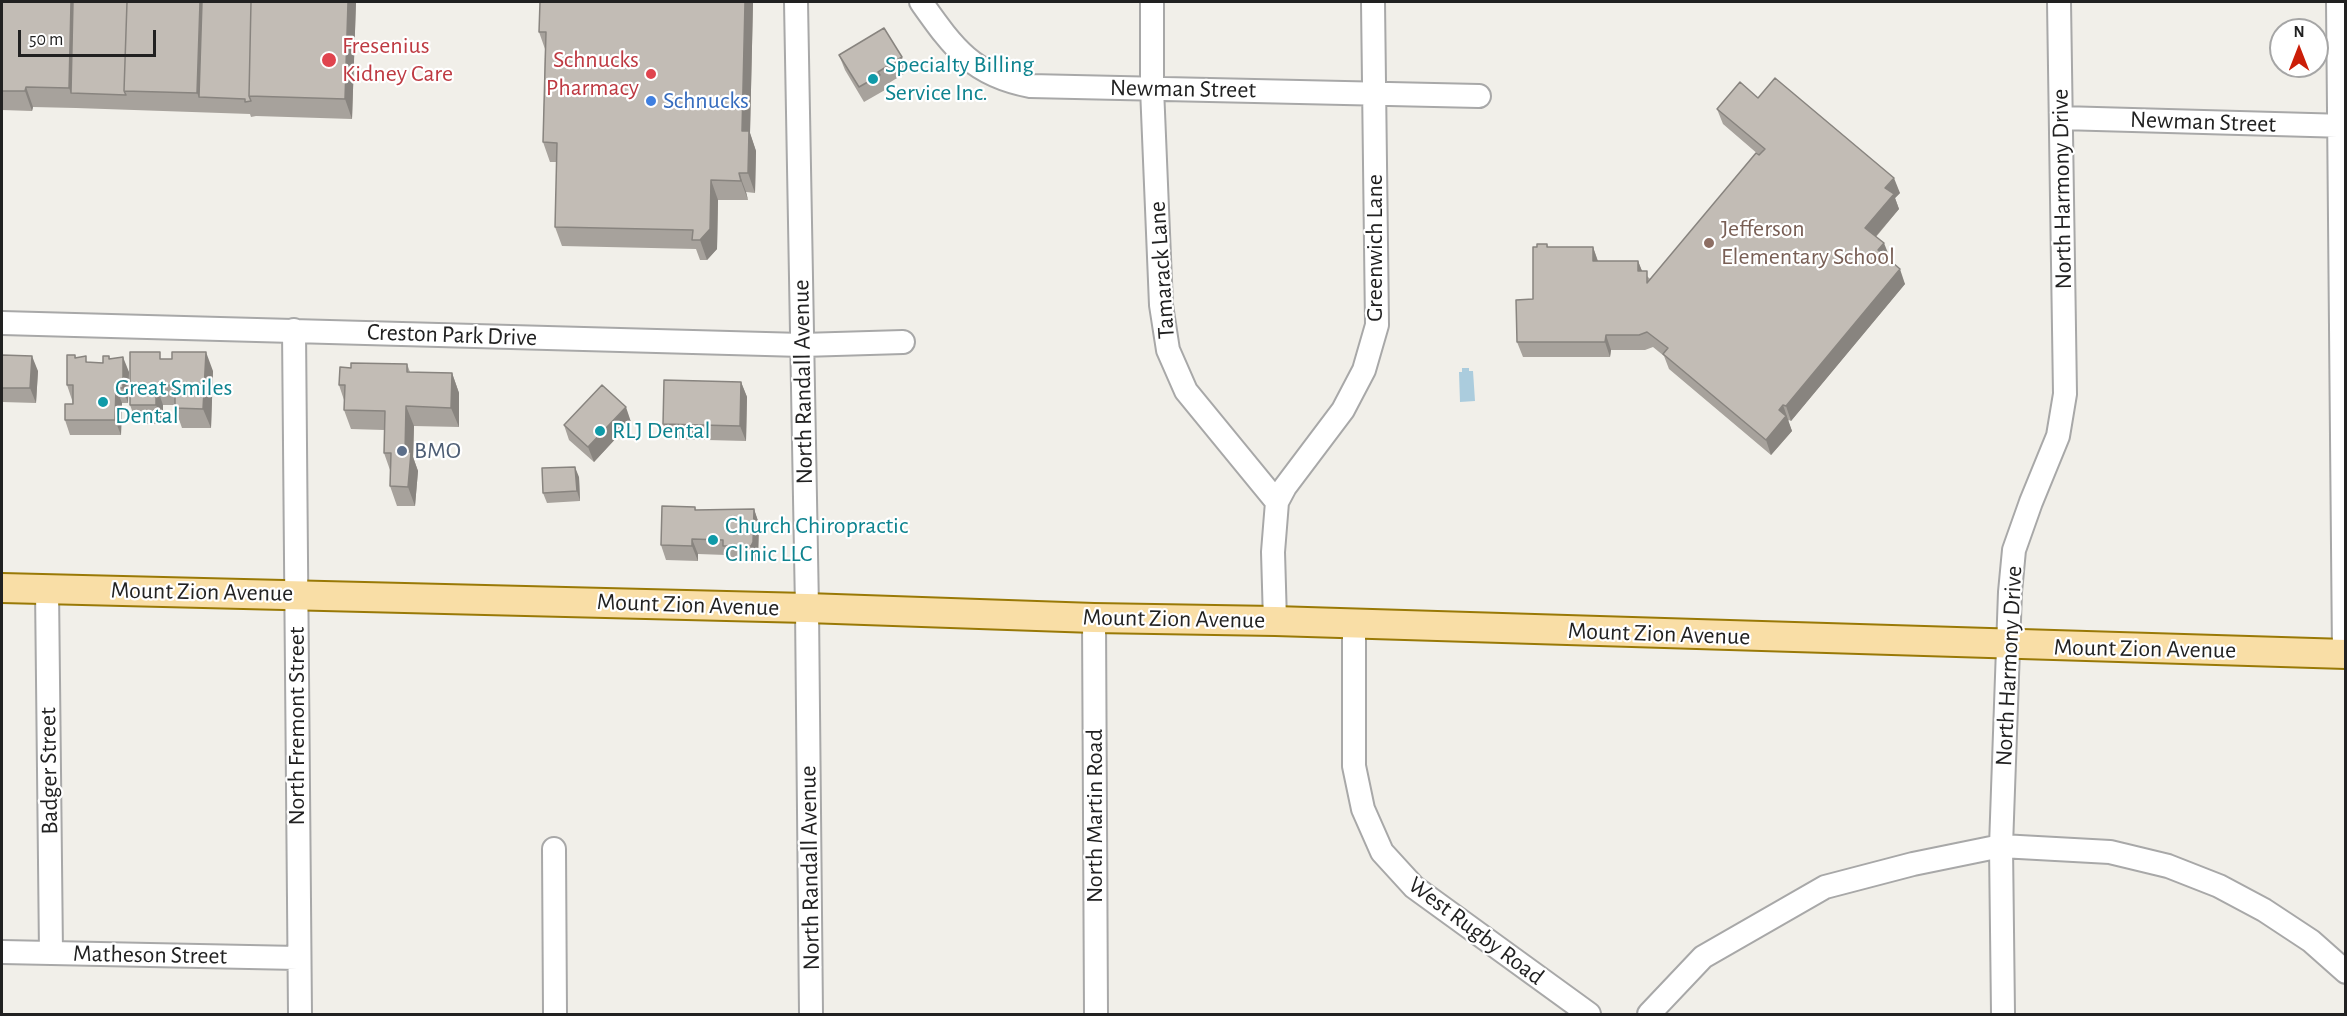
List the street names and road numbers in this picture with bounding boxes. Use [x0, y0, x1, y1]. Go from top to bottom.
street label: Newman Street [1110, 73, 1256, 105]
street label: North Harmony Drive [2046, 88, 2078, 290]
street label: Newman Street [2130, 105, 2276, 139]
street label: Greenwich Lane [1361, 174, 1389, 322]
street label: Tamarack Lane [1143, 200, 1181, 340]
street label: North Randall Avenue [787, 279, 819, 485]
street label: Creston Park Drive [366, 318, 538, 352]
street label: North Harmony Drive [1989, 565, 2029, 767]
street label: Mount Zion Avenue [110, 576, 294, 608]
street label: Mount Zion Avenue [596, 587, 780, 623]
street label: Mount Zion Avenue [1082, 603, 1266, 635]
street label: Mount Zion Avenue [1567, 616, 1751, 652]
street label: North Fremont Street [283, 627, 311, 825]
street label: Mount Zion Avenue [2053, 633, 2237, 665]
street label: Badger Street [33, 707, 65, 835]
street label: North Martin Road [1081, 729, 1109, 903]
street label: North Randall Avenue [794, 765, 826, 971]
street label: West Rugby Road [1402, 871, 1550, 991]
street label: Matheson Street [73, 939, 227, 971]

